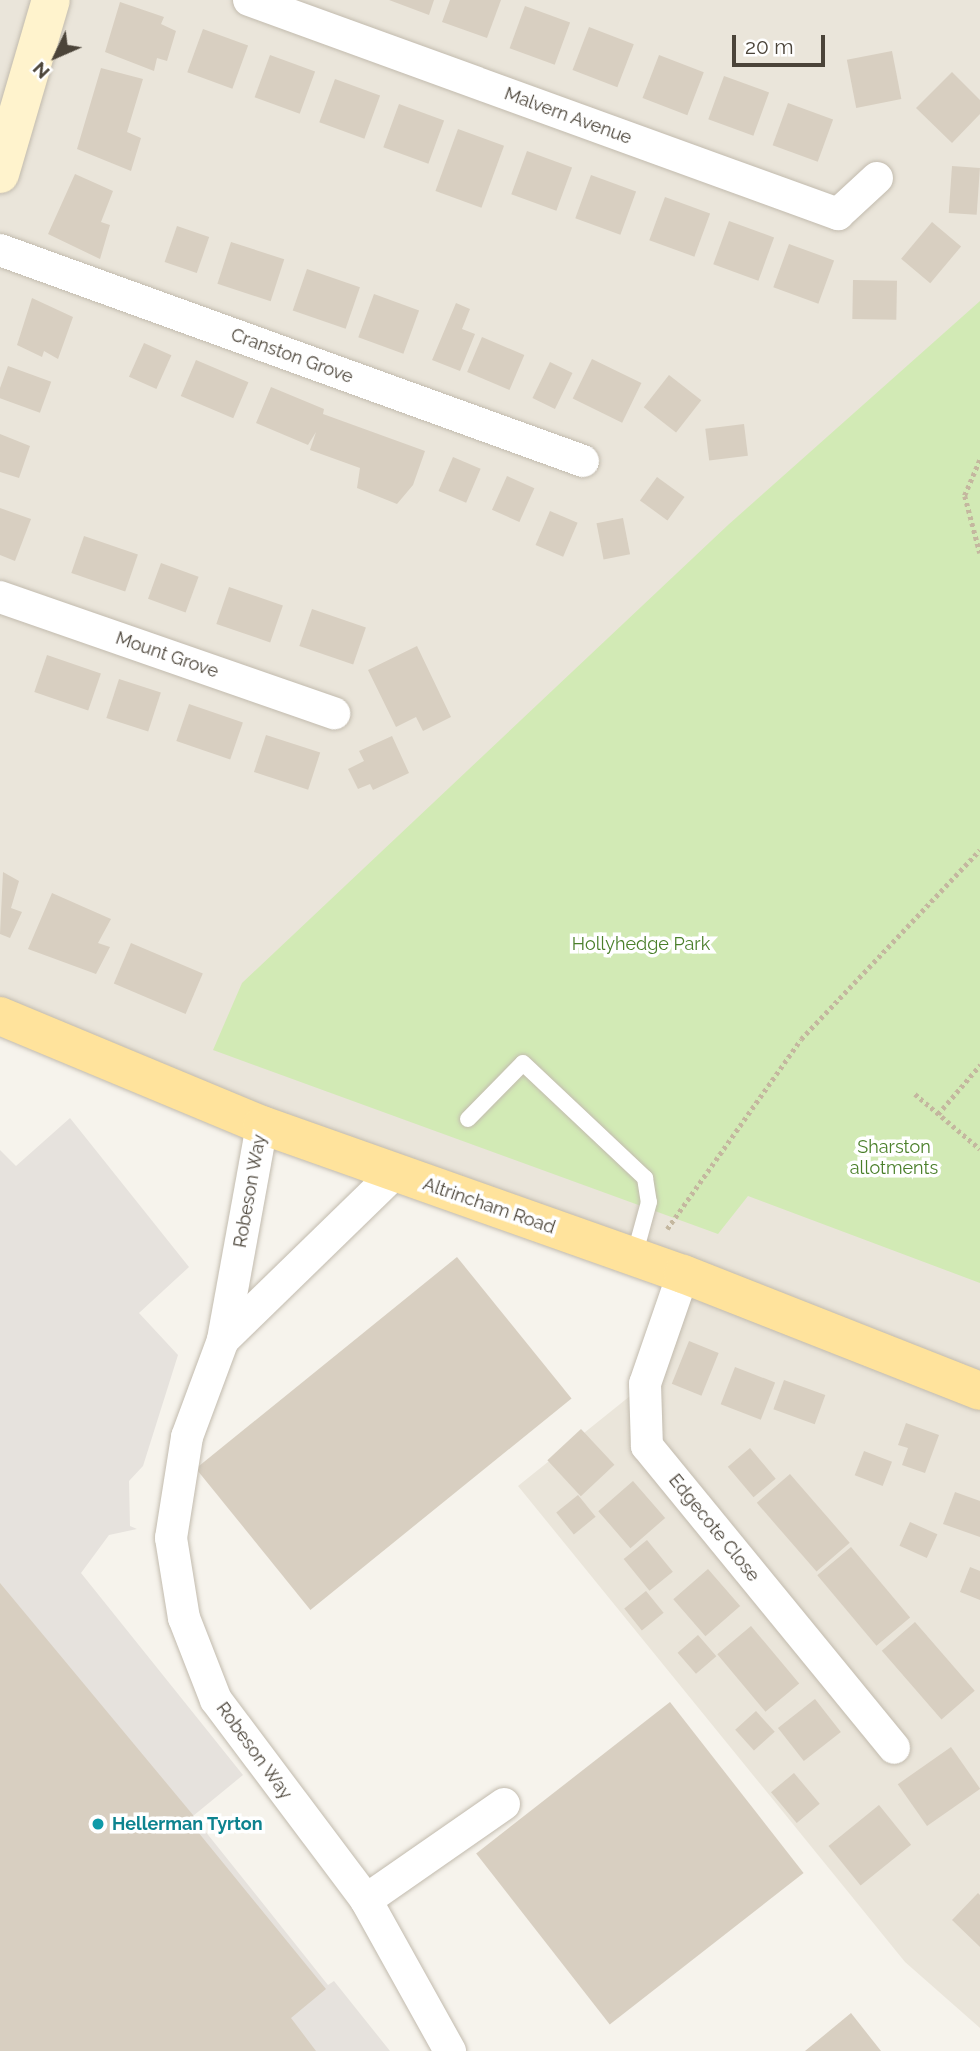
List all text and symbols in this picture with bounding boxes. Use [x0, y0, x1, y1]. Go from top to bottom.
north arrow [21, 21, 91, 91]
scale bar [735, 21, 828, 65]
text: 20 m [745, 34, 793, 59]
text: N [28, 58, 54, 83]
street label: Malvern Avenue [501, 83, 635, 149]
street label: Cranston Grove [228, 324, 356, 388]
street label: Mount Grove [113, 627, 221, 683]
park label: Hollyhedge Park [572, 933, 710, 955]
street label: Robeson Way [229, 1132, 271, 1250]
park label: Sharston allotments [850, 1137, 938, 1180]
street label: Altrincham Road [420, 1173, 558, 1239]
street label: Edgecote Close [664, 1470, 764, 1586]
street label: Robeson Way [211, 1698, 297, 1804]
place label: Hellerman Tyrton [112, 1813, 263, 1835]
marker: Hellerman Tyrton [90, 1816, 106, 1832]

